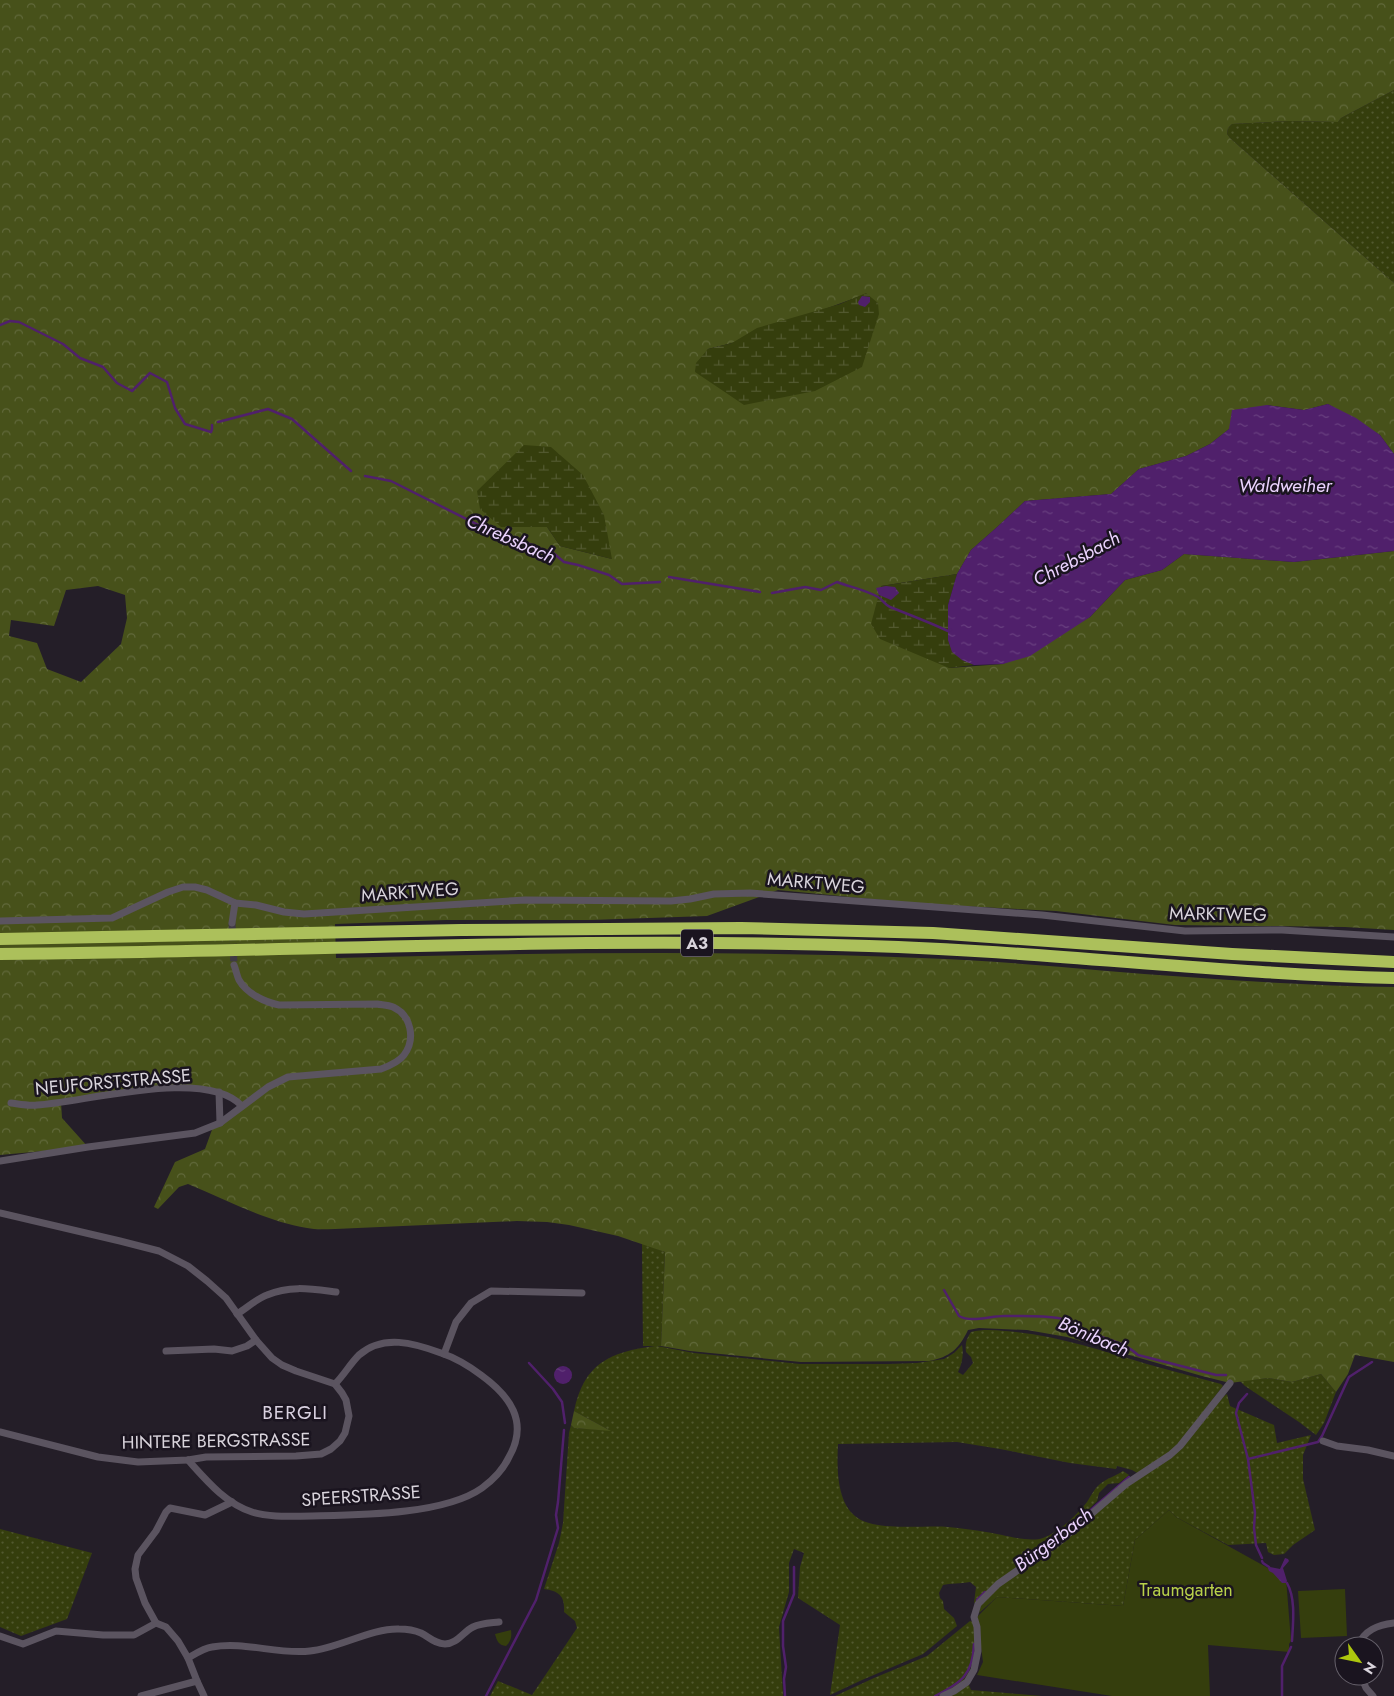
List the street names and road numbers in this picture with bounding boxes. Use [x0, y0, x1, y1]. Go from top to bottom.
street label: MARKTWEG [766, 866, 866, 900]
street label: MARKTWEG [360, 876, 460, 908]
street label: MARKTWEG [1169, 900, 1267, 928]
road number: A3 [681, 930, 713, 956]
street label: NEUFORSTSTRASSE [34, 1062, 192, 1102]
street label: HINTERE BERGSTRASSE [121, 1426, 311, 1456]
street label: SPEERSTRASSE [301, 1479, 421, 1513]

